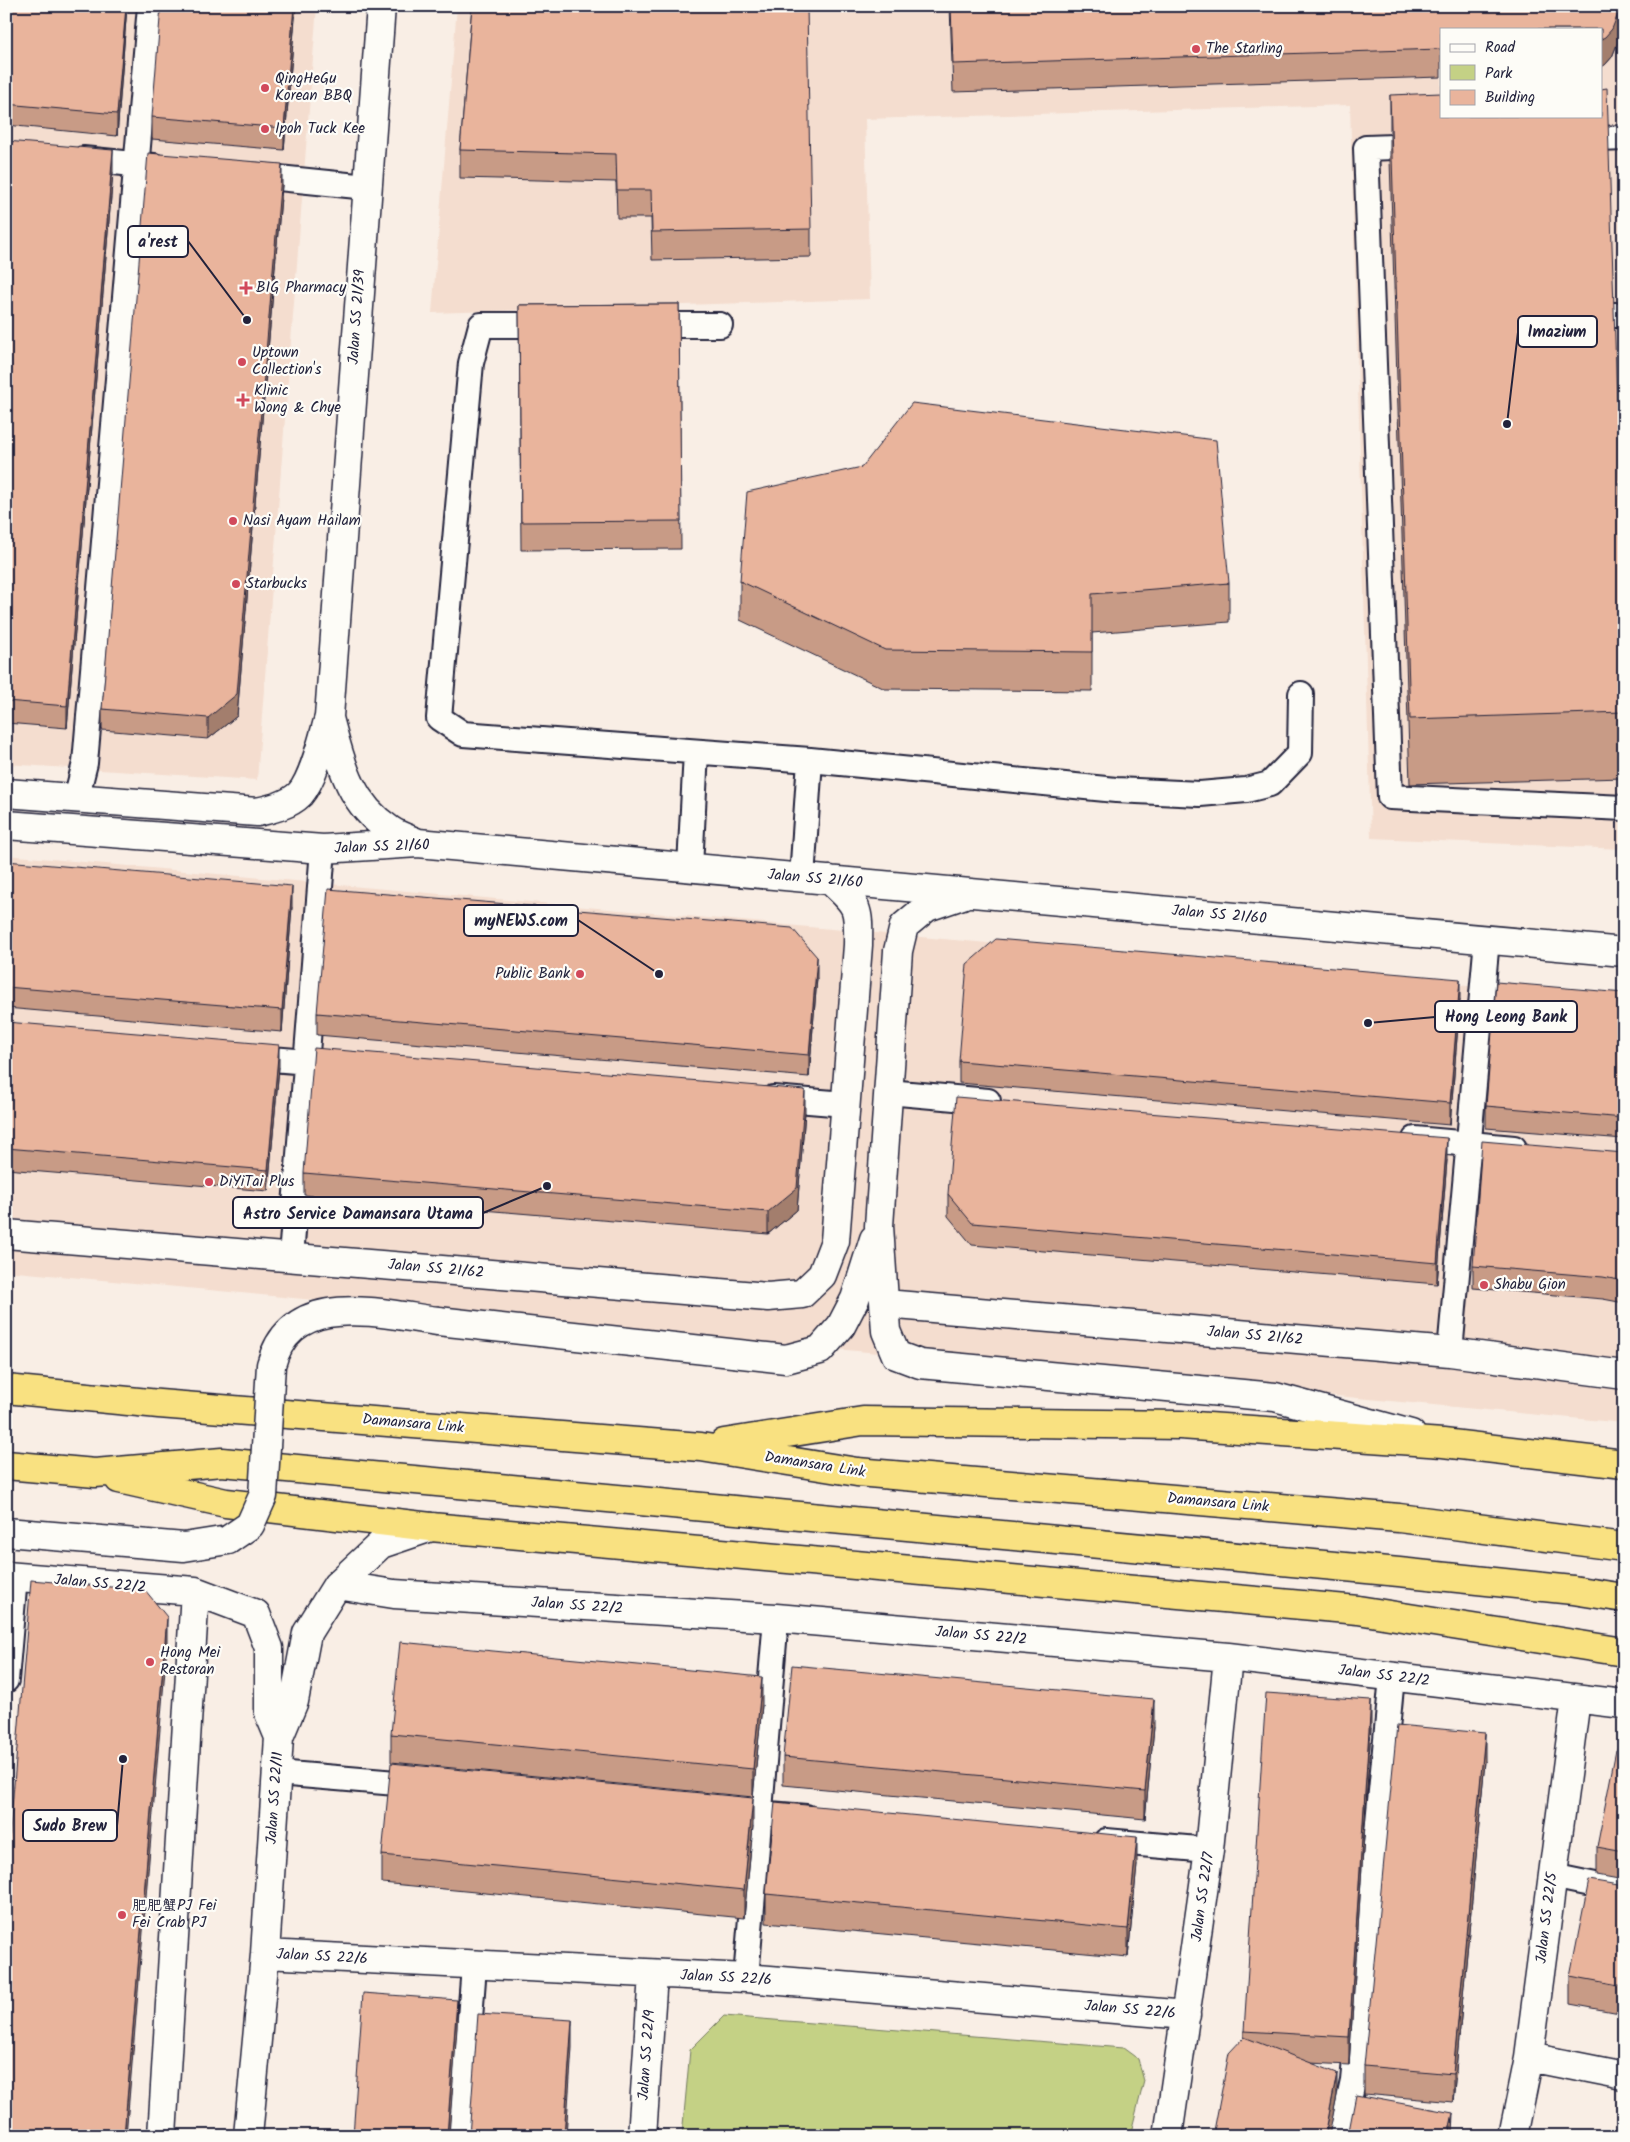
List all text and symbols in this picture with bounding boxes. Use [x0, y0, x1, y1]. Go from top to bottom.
legend [1440, 28, 1602, 118]
text: Road [1485, 36, 1516, 60]
place label: The Starling [1206, 37, 1283, 61]
marker: The Starling [1190, 43, 1202, 55]
text: Park [1485, 62, 1513, 86]
place label: QingHeGu Korean BBQ [275, 67, 353, 108]
marker: QingHeGu Korean BBQ [259, 82, 271, 94]
text: Building [1485, 86, 1535, 110]
place label: Ipoh Tuck Kee [275, 117, 365, 141]
marker: Ipoh Tuck Kee [259, 123, 271, 135]
callout: a'rest [128, 226, 188, 257]
text: a'rest [138, 230, 179, 255]
street label: Jalan SS 21/39 [342, 268, 372, 365]
place label: BIG Pharmacy [256, 276, 347, 300]
marker: BIG Pharmacy [240, 282, 252, 294]
callout: Imazium [1518, 316, 1597, 347]
text: Imazium [1528, 320, 1586, 345]
place label: Uptown Collection's [252, 341, 322, 382]
marker: Uptown Collection's [236, 356, 248, 368]
place label: Klinic Wong & Chye [254, 379, 341, 420]
marker: Klinic Wong & Chye [236, 393, 250, 407]
place label: Nasi Ayam Hailam [243, 509, 361, 533]
marker: Nasi Ayam Hailam [227, 515, 239, 527]
place label: Starbucks [246, 572, 308, 596]
marker: Starbucks [230, 578, 242, 590]
street label: Jalan SS 21/60 [334, 833, 431, 861]
street label: Jalan SS 21/60 [766, 863, 864, 895]
street label: Jalan SS 21/60 [1170, 899, 1268, 931]
callout: myNEWS.com [464, 905, 578, 936]
text: myNEWS.com [474, 909, 568, 934]
place label: Public Bank [495, 962, 571, 986]
marker: Public Bank [574, 968, 586, 980]
callout: Hong Leong Bank [1435, 1001, 1577, 1032]
text: Hong Leong Bank [1445, 1005, 1568, 1030]
place label: DiYiTai Plus [219, 1170, 295, 1194]
marker: DiYiTai Plus [203, 1176, 215, 1188]
callout: Astro Service Damansara Utama [233, 1197, 483, 1228]
text: Astro Service Damansara Utama [243, 1202, 473, 1227]
street label: Jalan SS 21/62 [387, 1253, 485, 1285]
place label: Shabu Gion [1494, 1273, 1566, 1297]
marker: Shabu Gion [1478, 1279, 1490, 1291]
street label: Jalan SS 21/62 [1206, 1320, 1304, 1352]
street label: Damansara Link [361, 1408, 466, 1440]
street label: Damansara Link [763, 1445, 868, 1485]
street label: Damansara Link [1166, 1487, 1271, 1519]
street label: Jalan SS 22/2 [53, 1568, 147, 1600]
street label: Jalan SS 22/2 [530, 1591, 624, 1621]
street label: Jalan SS 22/2 [934, 1620, 1028, 1652]
place label: Hong Mei Restoran [160, 1641, 222, 1682]
marker: Hong Mei Restoran [144, 1656, 156, 1668]
street label: Jalan SS 22/2 [1337, 1658, 1431, 1694]
street label: Jalan SS 22/11 [260, 1751, 290, 1845]
callout: Sudo Brew [23, 1810, 117, 1841]
text: Sudo Brew [33, 1814, 107, 1839]
street label: Jalan SS 22/7 [1185, 1850, 1221, 1943]
street label: Jalan SS 22/5 [1530, 1870, 1565, 1965]
place label: 肥肥蟹PJ Fei Fei Crab PJ [132, 1894, 218, 1935]
marker: 肥肥蟹PJ Fei Fei Crab PJ [116, 1909, 128, 1921]
street label: Jalan SS 22/6 [276, 1943, 368, 1971]
street label: Jalan SS 22/6 [680, 1964, 772, 1992]
street label: Jalan SS 22/6 [1083, 1994, 1177, 2026]
street label: Jalan SS 22/9 [632, 2008, 662, 2101]

